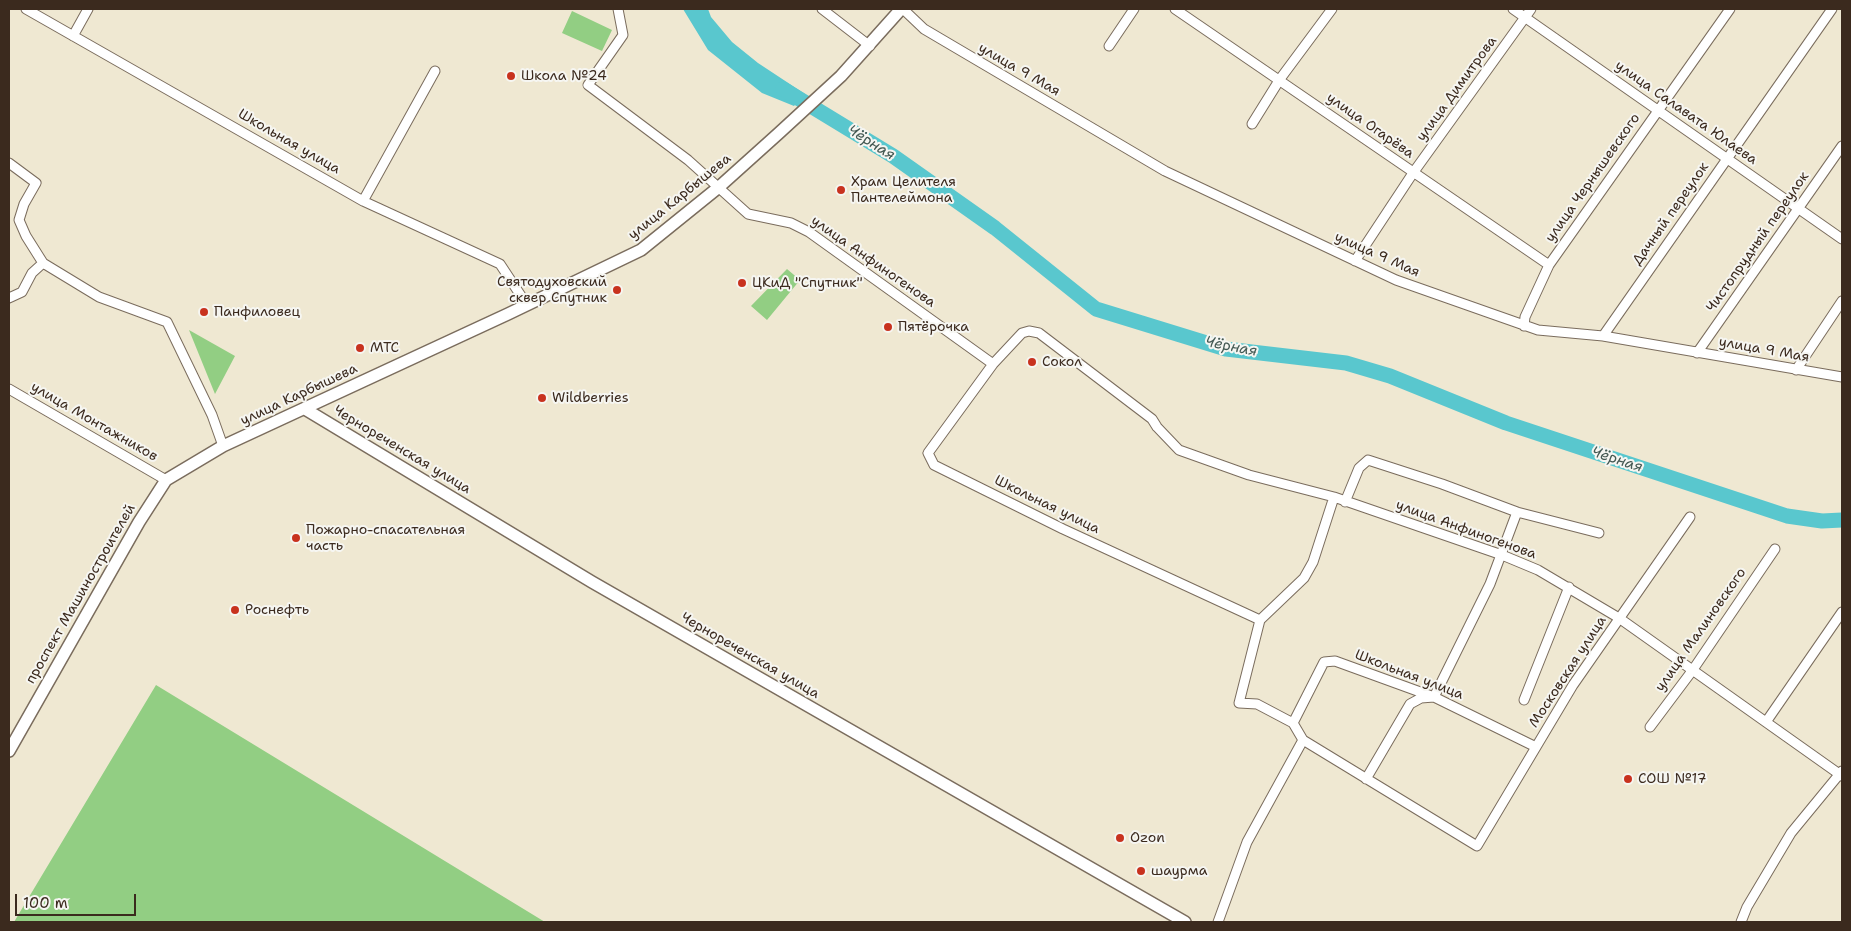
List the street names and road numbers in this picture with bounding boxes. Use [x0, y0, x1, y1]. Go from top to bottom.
street label: улица Димитрова [1413, 33, 1501, 145]
street label: улица 9 Мая [975, 40, 1063, 100]
street label: улица Салавата Юлаева [1612, 57, 1760, 169]
street label: улица Огарёва [1323, 90, 1417, 162]
street label: Школьная улица [235, 106, 343, 178]
street label: улица Чернышевского [1542, 110, 1644, 246]
street label: улица Карбышева [625, 150, 735, 244]
street label: Дачный переулок [1629, 159, 1713, 269]
street label: Чистопрудный переулок [1703, 169, 1813, 315]
street label: улица Анфиногенова [807, 213, 939, 311]
street label: улица 9 Мая [1332, 229, 1422, 281]
street label: улица 9 Мая [1717, 334, 1811, 366]
street label: улица Карбышева [238, 360, 360, 430]
street label: улица Монтажников [28, 379, 160, 465]
street label: Чернореченская улица [330, 402, 474, 498]
street label: Школьная улица [992, 472, 1102, 538]
street label: улица Анфиногенова [1393, 497, 1539, 563]
street label: проспект Машиностроителей [23, 501, 139, 687]
street label: улица Малиновского [1652, 565, 1750, 695]
street label: Чернореченская улица [678, 609, 822, 703]
street label: Московская улица [1526, 613, 1610, 731]
street label: Школьная улица [1352, 647, 1466, 703]

